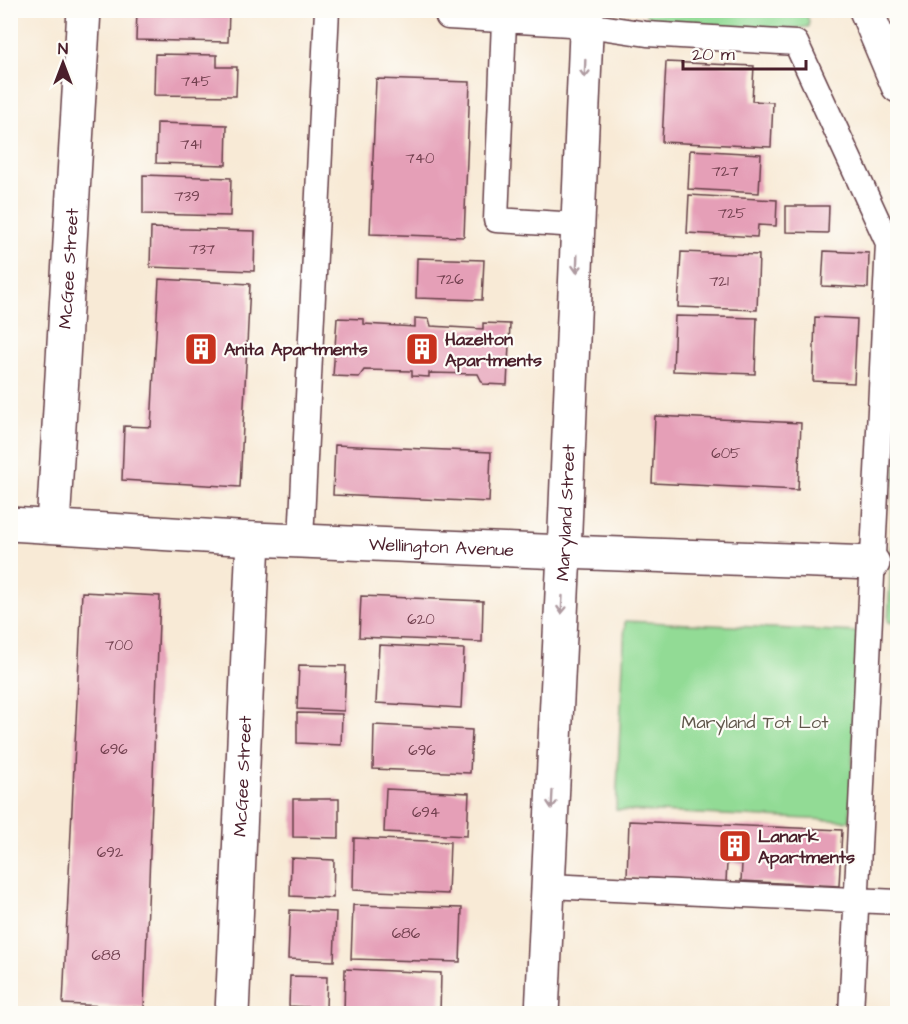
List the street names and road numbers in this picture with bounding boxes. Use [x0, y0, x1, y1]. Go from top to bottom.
street label: McGee Street [53, 207, 85, 330]
street label: Maryland Street [551, 443, 582, 582]
street label: Wellington Avenue [368, 532, 515, 563]
street label: McGee Street [228, 715, 258, 837]

